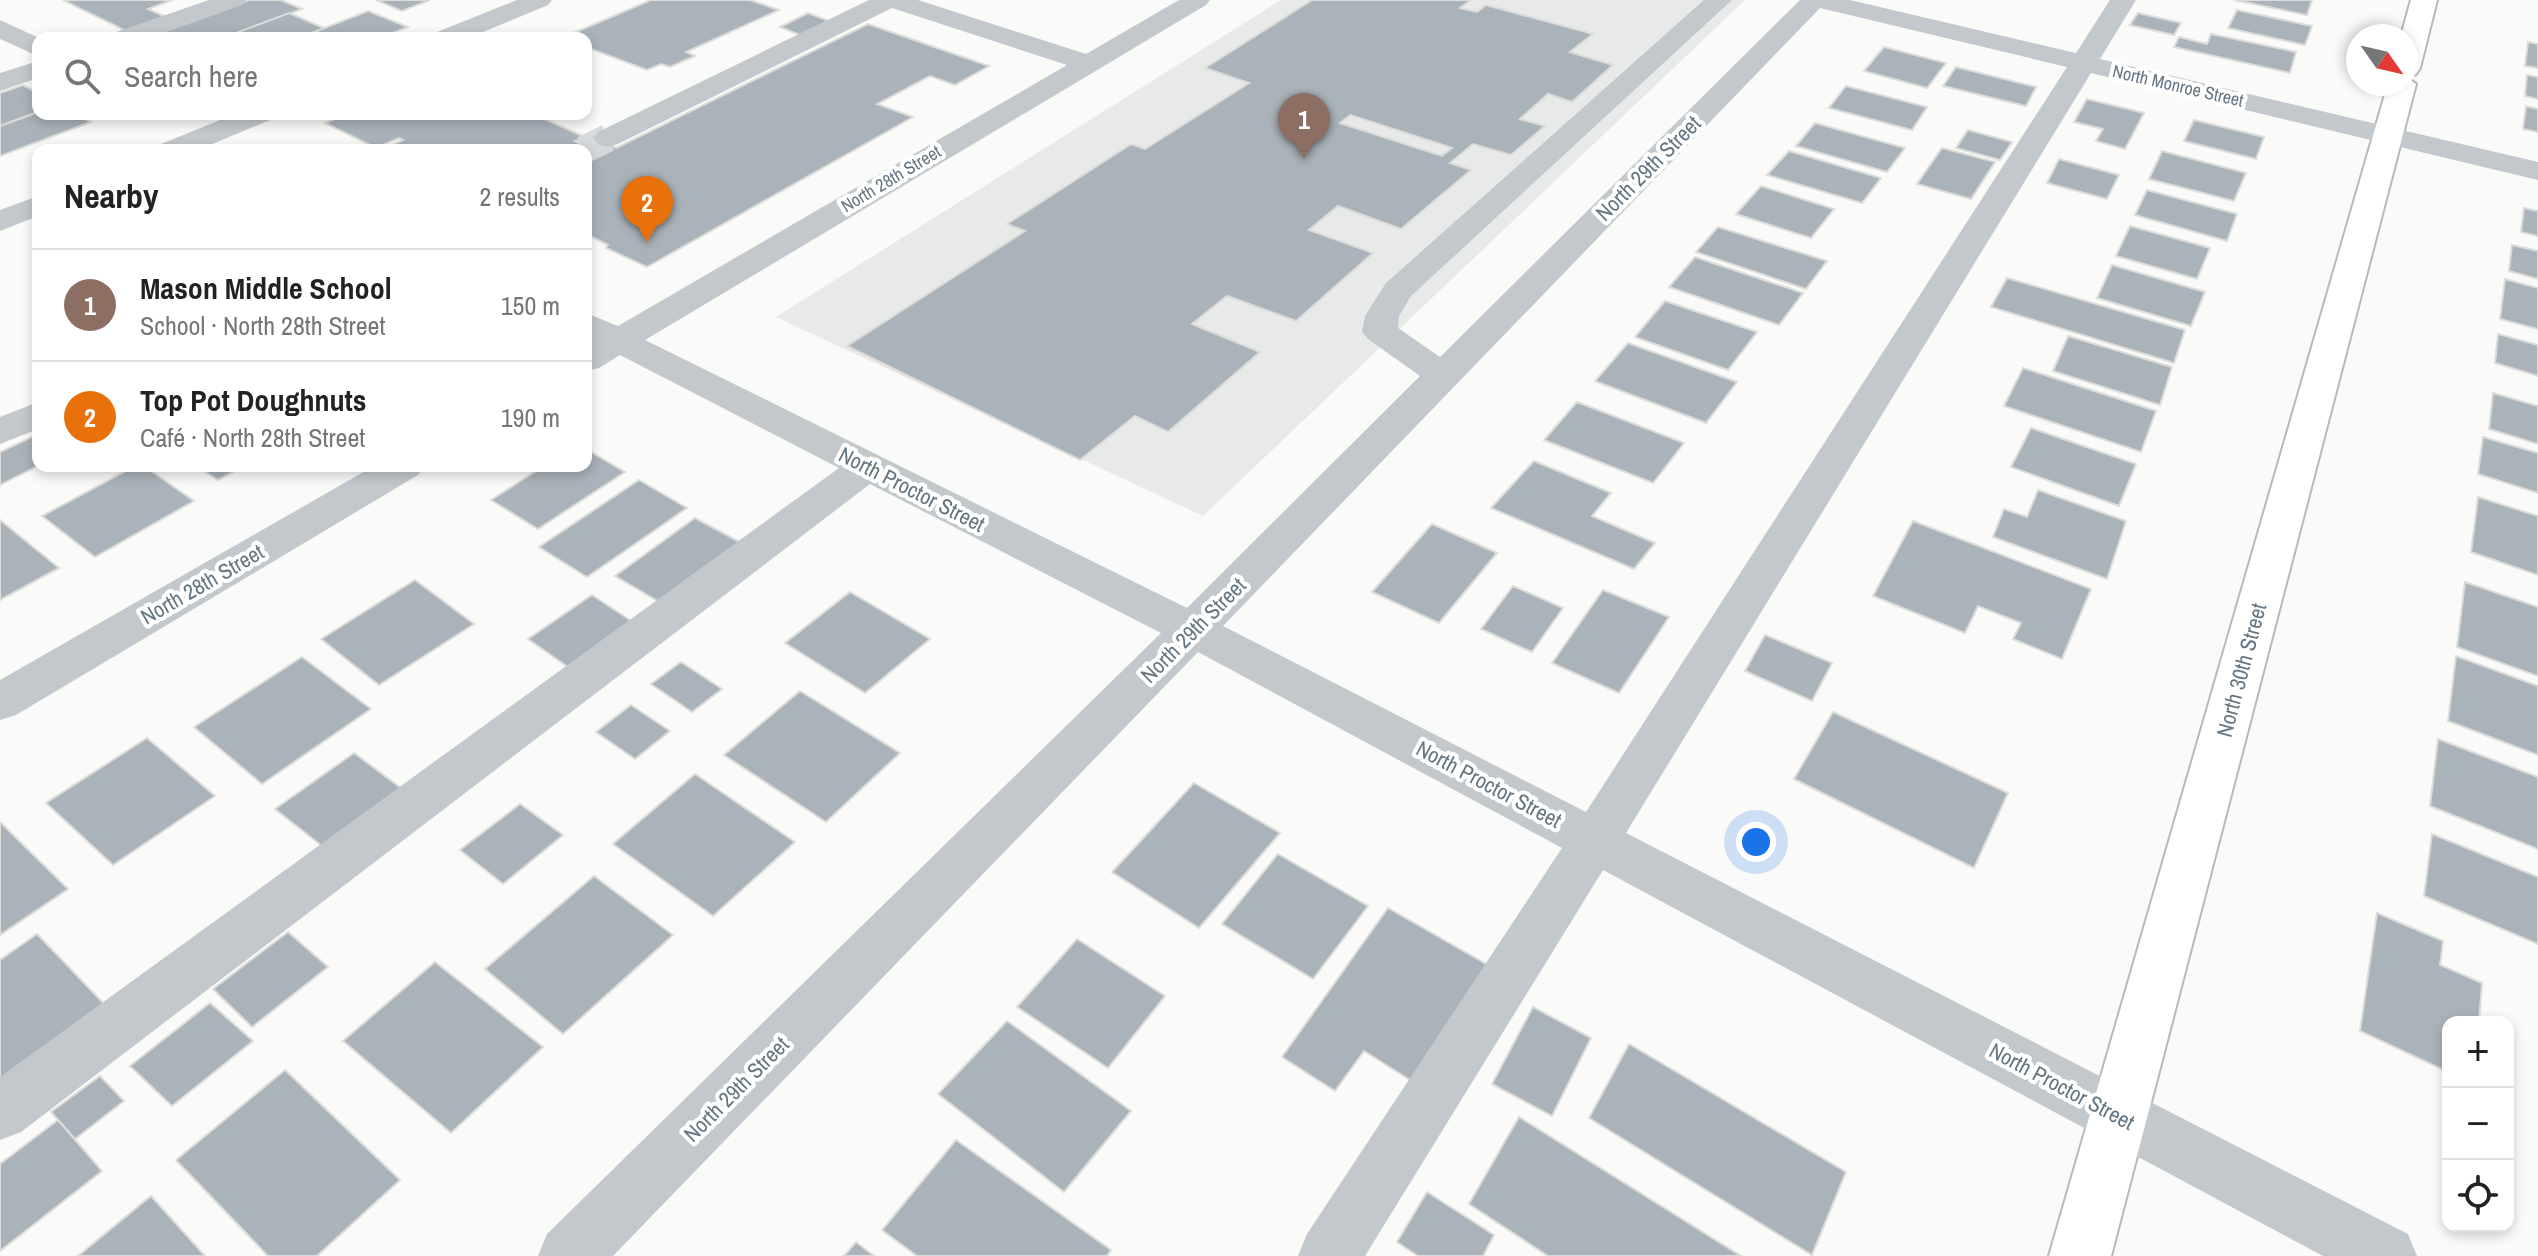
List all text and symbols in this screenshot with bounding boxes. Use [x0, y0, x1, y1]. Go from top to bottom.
north arrow [2346, 24, 2418, 96]
search box [32, 32, 592, 120]
icon: search [60, 54, 104, 98]
text: Search here [124, 56, 258, 96]
street label: North Monroe Street [2110, 58, 2246, 113]
pin: 1 [1278, 93, 1330, 159]
street label: North 29th Street [1589, 109, 1707, 227]
street label: North 28th Street [836, 139, 945, 218]
text: Nearby [64, 173, 159, 219]
pin: 2 [621, 176, 673, 242]
text: 2 results [479, 179, 560, 214]
text: Mason Middle School [140, 268, 392, 308]
text: 1 [84, 288, 96, 323]
text: 150 m [501, 288, 560, 323]
text: School · North 28th Street [140, 308, 385, 343]
text: Top Pot Doughnuts [140, 380, 366, 420]
text: 2 [84, 400, 96, 435]
text: 190 m [501, 400, 560, 435]
text: Café · North 28th Street [140, 420, 365, 455]
street label: North Proctor Street [834, 439, 990, 539]
street label: North 28th Street [135, 537, 269, 631]
street label: North 29th Street [1134, 571, 1252, 689]
street label: North 30th Street [2209, 600, 2273, 740]
street label: North Proctor Street [1411, 733, 1567, 835]
your location [1736, 822, 1776, 862]
map controls [2442, 1016, 2514, 1232]
button: + [2442, 1016, 2514, 1088]
street label: North 29th Street [677, 1030, 795, 1148]
street label: North Proctor Street [1984, 1035, 2140, 1137]
button: − [2442, 1088, 2514, 1160]
button: locate [2442, 1160, 2514, 1232]

